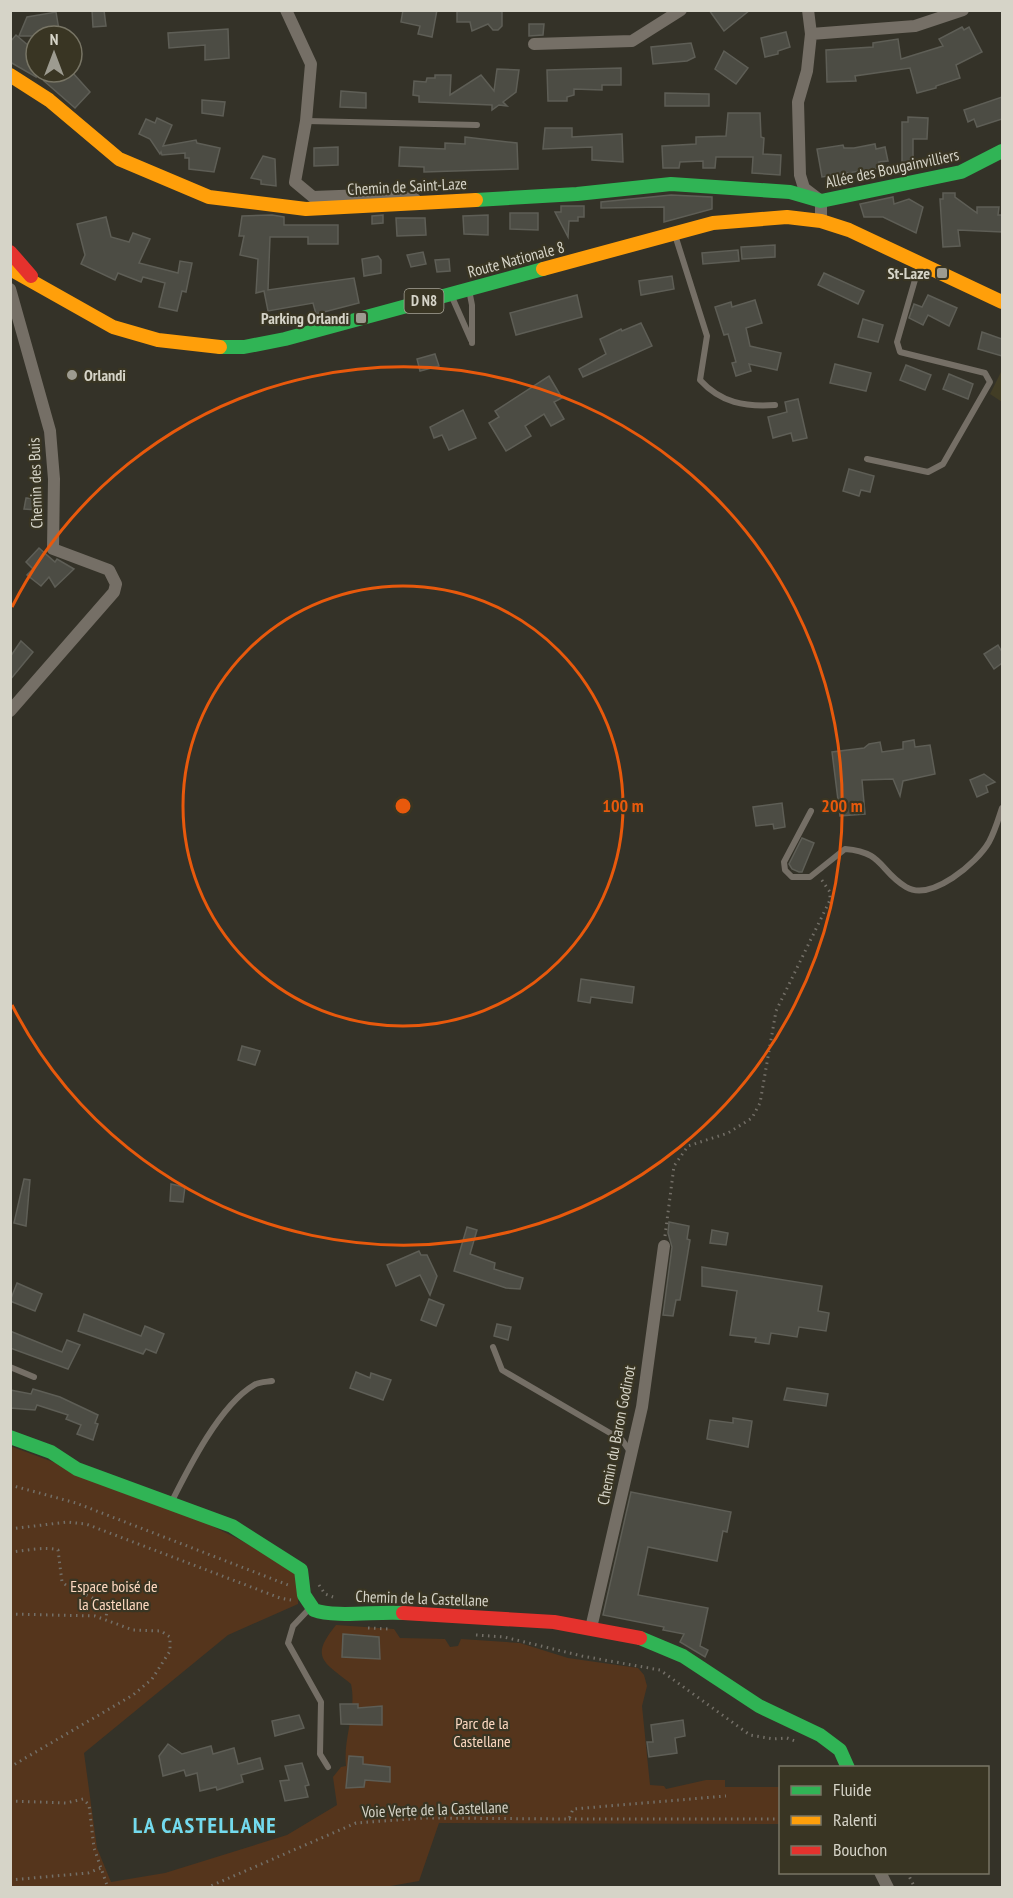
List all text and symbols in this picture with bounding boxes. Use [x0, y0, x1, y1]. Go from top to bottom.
north arrow [24, 24, 84, 84]
text: N [50, 29, 58, 49]
street label: Allée des Bougainvilliers [823, 144, 961, 192]
street label: Chemin de Saint-Laze [347, 173, 467, 199]
street label: Route Nationale 8 [465, 236, 567, 282]
place label: St-Laze [887, 263, 930, 283]
marker: St-Laze [935, 266, 949, 280]
road number: D N8 [404, 289, 444, 313]
place label: Parking Orlandi [261, 308, 349, 328]
marker: Parking Orlandi [354, 311, 368, 325]
place label: Orlandi [84, 365, 126, 385]
marker: Orlandi [65, 368, 79, 382]
street label: Chemin des Buis [23, 437, 47, 529]
text: 100 m [602, 794, 644, 817]
text: 200 m [821, 794, 863, 817]
centre of rings [393, 796, 413, 816]
street label: Chemin du Baron Godinot [593, 1363, 639, 1506]
park label: Espace boisé de la Castellane [70, 1576, 158, 1614]
street label: Chemin de la Castellane [355, 1586, 489, 1610]
park label: Parc de la Castellane [453, 1713, 511, 1751]
legend [779, 1766, 989, 1874]
text: Fluide [833, 1778, 872, 1801]
street label: Voie Verte de la Castellane [360, 1796, 509, 1822]
text: Ralenti [833, 1808, 877, 1831]
district label: LA CASTELLANE [133, 1811, 277, 1839]
text: Bouchon [833, 1838, 887, 1861]

